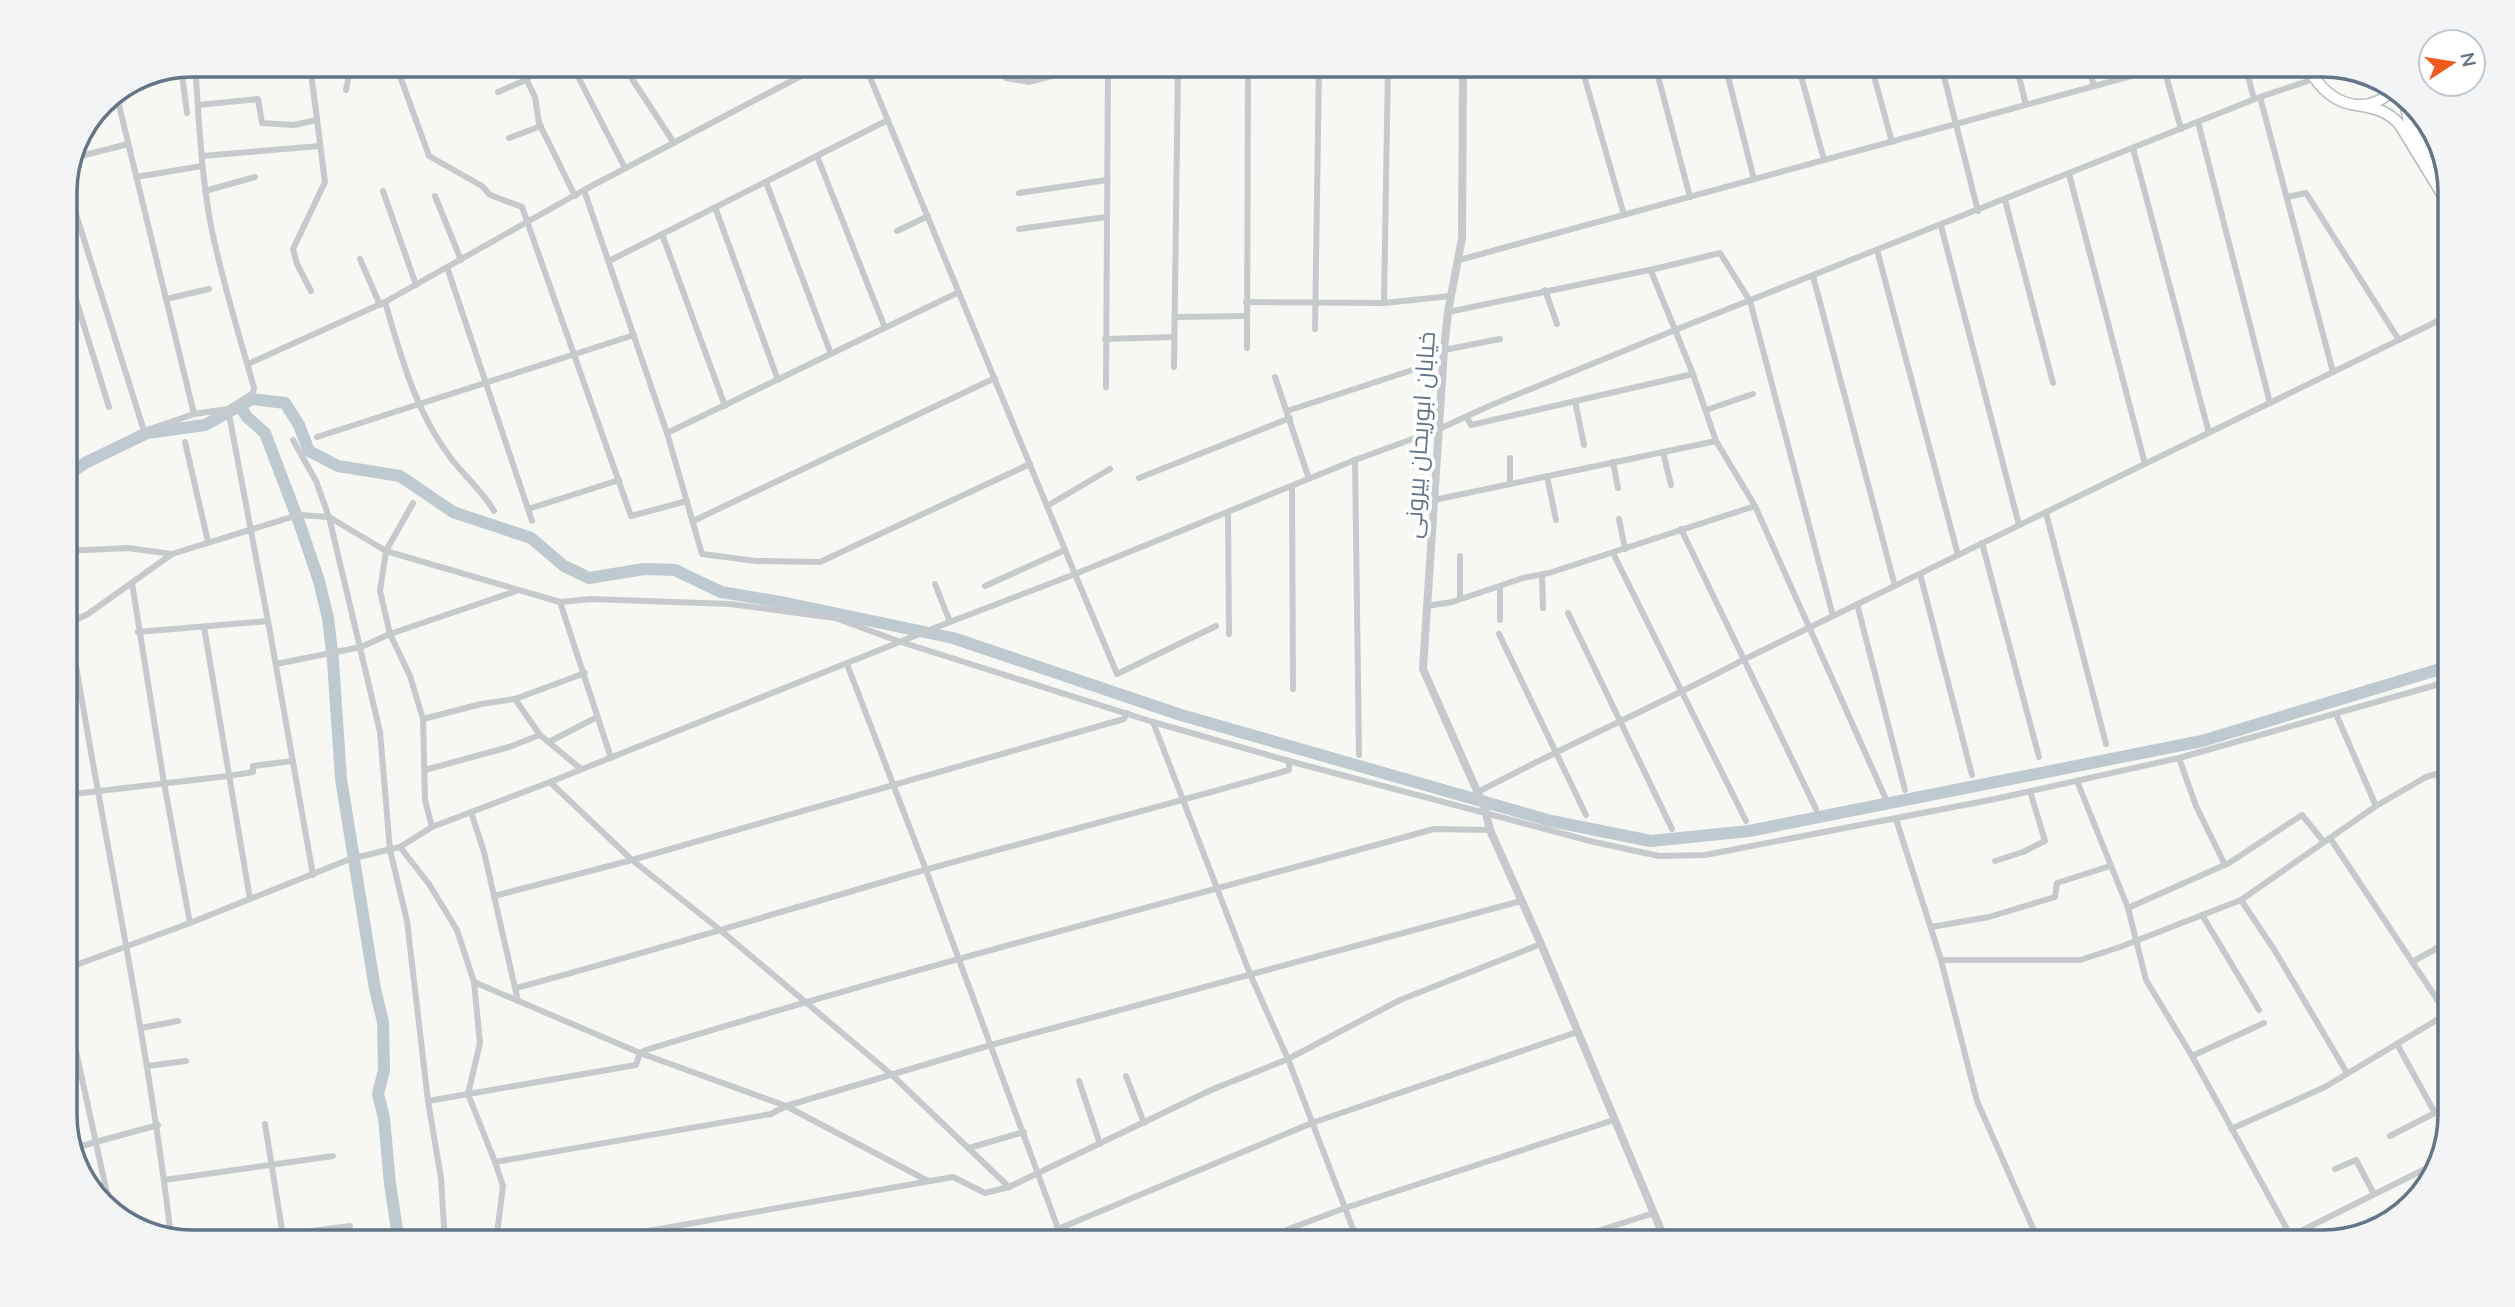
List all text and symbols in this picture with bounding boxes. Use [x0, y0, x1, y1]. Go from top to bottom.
north arrow [2417, 28, 2487, 98]
text: N [2453, 50, 2482, 69]
street label: خیابان ابوریحان بیرونی [1397, 330, 1443, 540]

